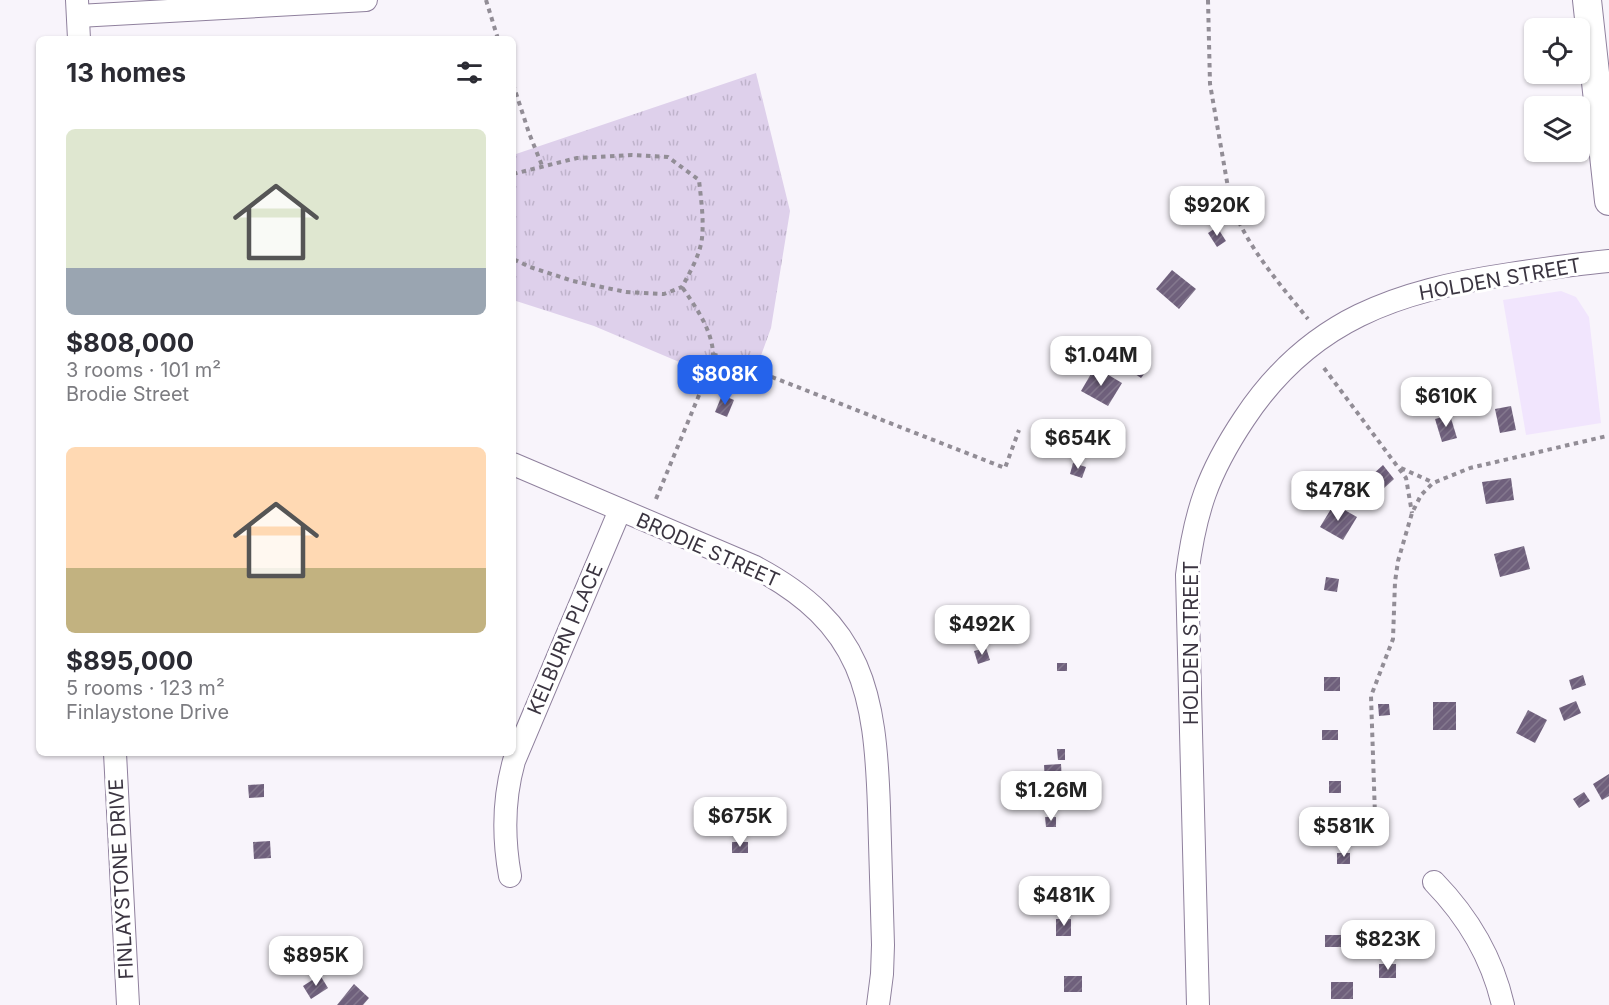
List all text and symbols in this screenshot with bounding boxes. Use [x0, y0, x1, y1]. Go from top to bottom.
map controls [1524, 18, 1590, 162]
button: locate [1524, 18, 1590, 84]
icon: filters [453, 56, 486, 89]
text: 13 homes [66, 57, 186, 88]
button: layers [1524, 96, 1590, 162]
icon: home [222, 168, 330, 276]
pin: $920K [1175, 186, 1259, 237]
text: $920K [1184, 193, 1250, 217]
street label: HOLDEN STREET [1417, 253, 1583, 305]
text: $808,000 [66, 327, 194, 358]
pin: $1.04M [1052, 336, 1150, 387]
text: $1.04M [1064, 343, 1138, 367]
pin: $808K [683, 355, 767, 406]
text: 3 rooms · 101 m² [66, 358, 221, 382]
text: $808K [691, 362, 759, 386]
pin: $610K [1404, 377, 1488, 428]
text: Brodie Street [66, 382, 189, 406]
text: $610K [1415, 384, 1477, 408]
pin: $654K [1036, 419, 1120, 470]
text: $654K [1045, 426, 1111, 450]
pin: $478K [1296, 471, 1380, 522]
text: $478K [1305, 478, 1371, 502]
icon: home [222, 486, 330, 594]
street label: BRODIE STREET [633, 508, 783, 592]
street label: KELBURN PLACE [522, 560, 608, 718]
street label: HOLDEN STREET [1179, 561, 1203, 725]
pin: $492K [940, 605, 1024, 656]
text: $492K [949, 612, 1015, 636]
text: $895,000 [66, 645, 193, 676]
text: 5 rooms · 123 m² [66, 676, 225, 700]
text: Finlaystone Drive [66, 700, 229, 724]
pin: $1.26M [1002, 771, 1100, 822]
street label: FINLAYSTONE DRIVE [104, 778, 138, 980]
text: $1.26M [1015, 778, 1087, 802]
pin: $675K [698, 797, 782, 848]
text: $675K [708, 804, 772, 828]
pin: $581K [1302, 807, 1386, 858]
text: $581K [1313, 814, 1375, 838]
pin: $481K [1022, 876, 1106, 927]
text: $481K [1033, 883, 1095, 907]
pin: $823K [1346, 920, 1430, 971]
text: $823K [1355, 927, 1421, 951]
pin: $895K [274, 936, 358, 987]
text: $895K [283, 943, 349, 967]

